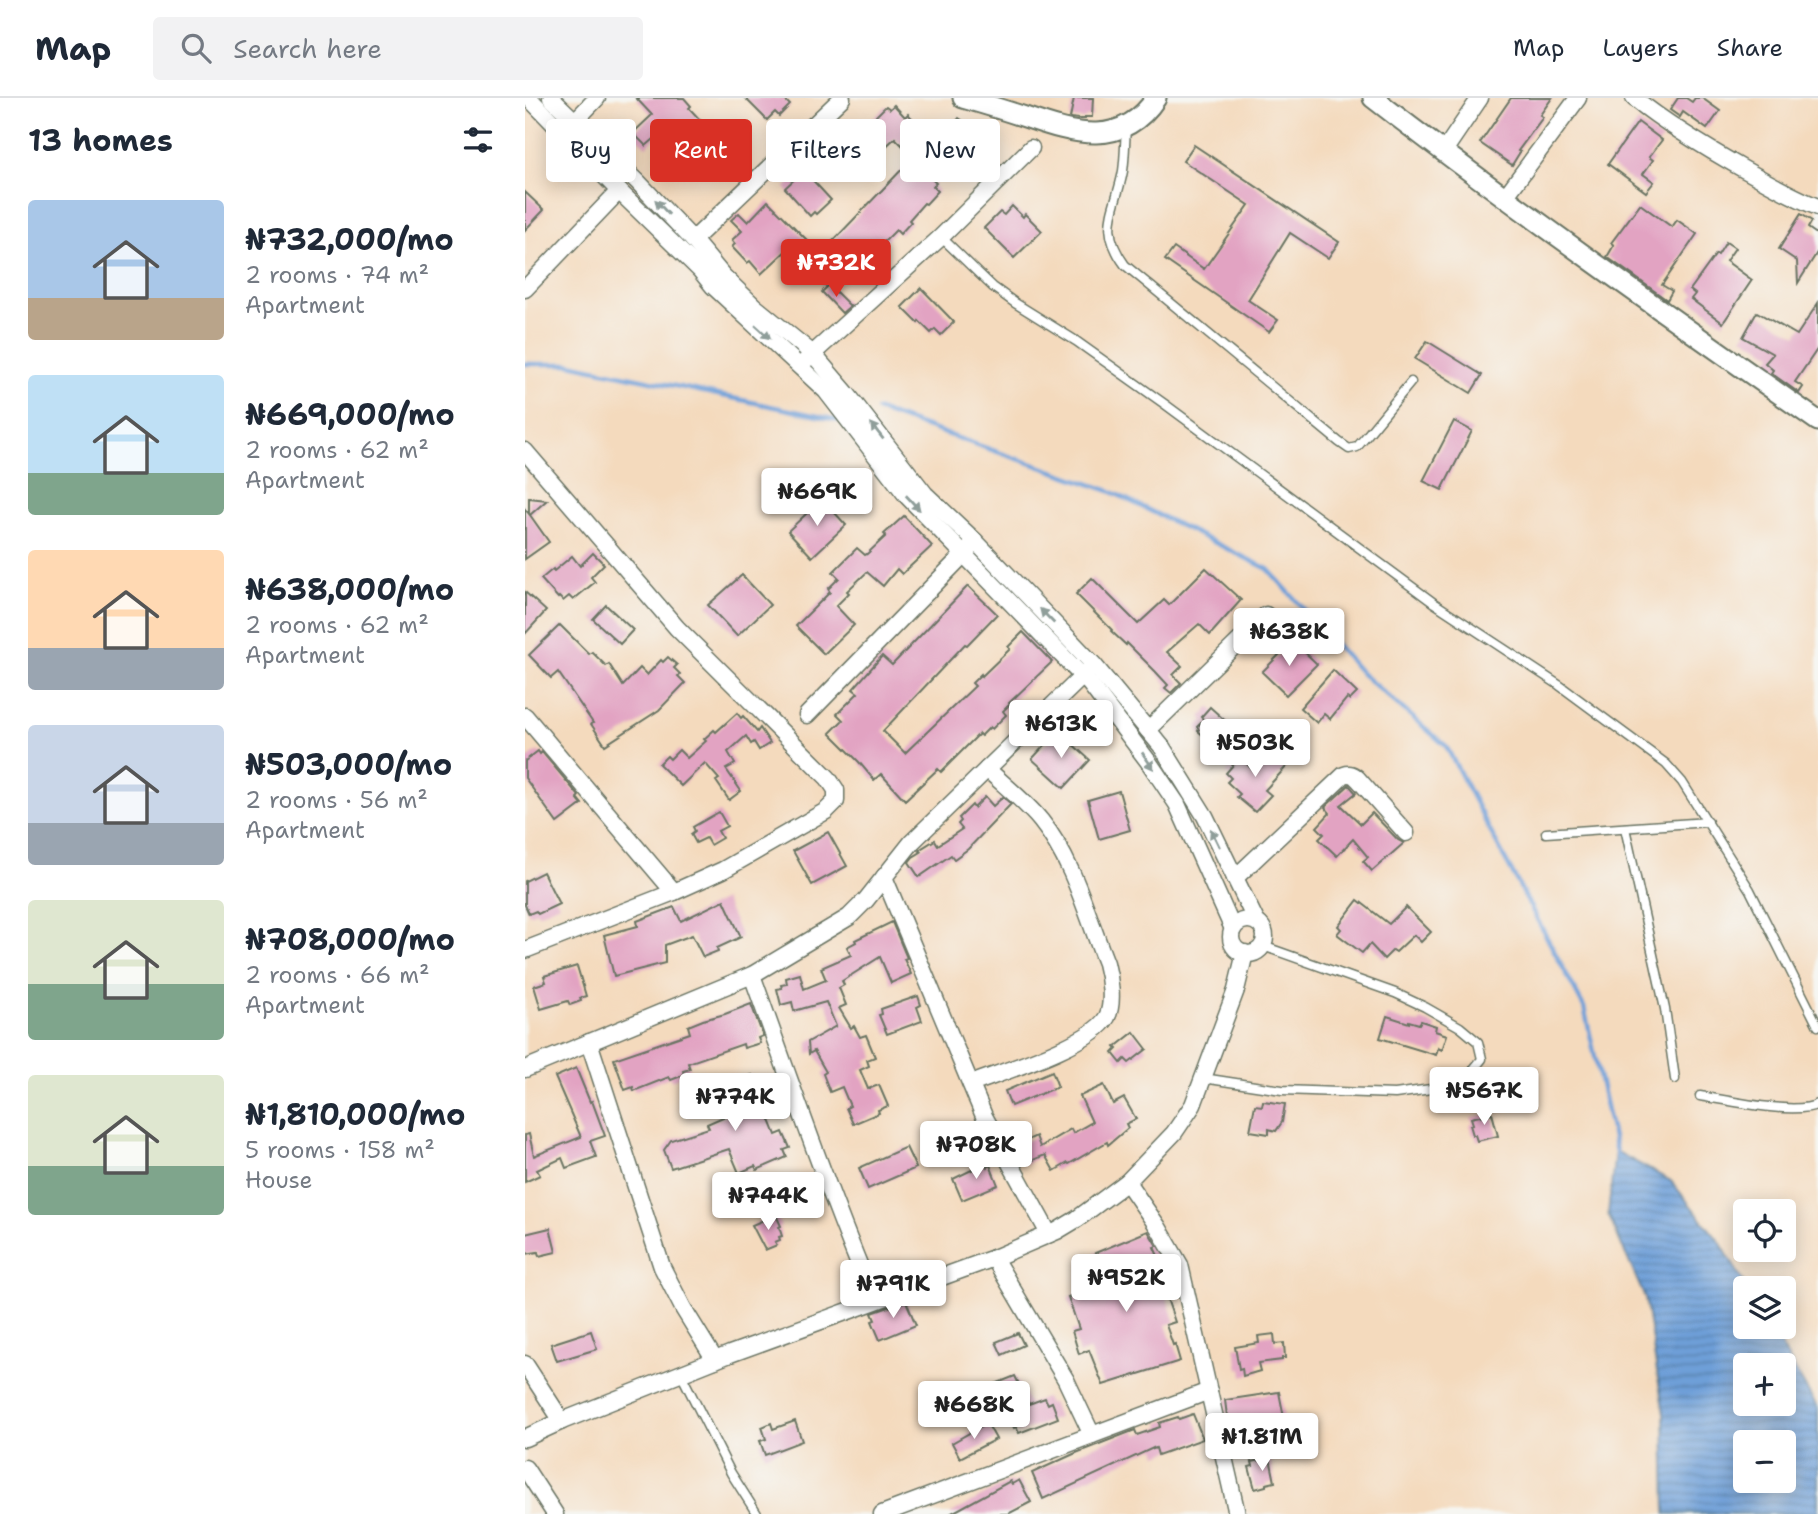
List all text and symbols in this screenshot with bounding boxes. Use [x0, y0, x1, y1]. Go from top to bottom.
search box [153, 17, 643, 80]
text: Map [35, 26, 111, 71]
icon: search [177, 29, 215, 67]
text: Search here [233, 31, 382, 66]
text: Map [1513, 32, 1564, 64]
text: Layers [1602, 32, 1679, 64]
text: Share [1717, 32, 1783, 64]
chip: Buy [546, 119, 636, 182]
chip: Rent [650, 119, 752, 182]
chip: Filters [766, 119, 886, 182]
chip: New [900, 119, 1000, 182]
text: 13 homes [28, 120, 173, 161]
icon: filters [459, 121, 497, 159]
one-way arrow [654, 199, 670, 216]
text: ₦732,000/mo [245, 219, 454, 260]
icon: home [84, 228, 168, 312]
pin: ₦732K [787, 240, 885, 299]
text: ₦732K [797, 247, 875, 277]
text: 2 rooms · 74 m² [245, 260, 429, 290]
text: Apartment [245, 290, 365, 320]
one-way arrow [754, 324, 771, 340]
text: ₦669,000/mo [245, 394, 455, 435]
icon: home [84, 403, 168, 487]
one-way arrow [870, 422, 884, 440]
text: 2 rooms · 62 m² [245, 435, 429, 465]
text: Apartment [245, 465, 365, 495]
pin: ₦669K [768, 468, 866, 528]
text: ₦669K [777, 476, 857, 506]
one-way arrow [905, 494, 922, 511]
text: ₦638,000/mo [245, 569, 454, 610]
icon: home [84, 578, 168, 662]
one-way arrow [1040, 608, 1056, 625]
pin: ₦638K [1240, 608, 1338, 668]
text: 2 rooms · 62 m² [245, 610, 429, 640]
text: ₦638K [1249, 616, 1329, 646]
text: Apartment [245, 640, 365, 670]
pin: ₦613K [1012, 700, 1110, 760]
text: ₦613K [1025, 708, 1097, 738]
pin: ₦503K [1206, 720, 1304, 779]
text: ₦503K [1216, 727, 1294, 757]
text: ₦503,000/mo [245, 744, 452, 785]
one-way arrow [1141, 752, 1155, 770]
icon: home [84, 753, 168, 837]
text: 2 rooms · 56 m² [245, 785, 428, 815]
text: Apartment [245, 815, 365, 845]
one-way arrow [1210, 828, 1221, 848]
text: ₦708,000/mo [245, 919, 455, 960]
icon: home [84, 928, 168, 1012]
text: 2 rooms · 66 m² [245, 960, 430, 990]
text: Apartment [245, 990, 365, 1020]
pin: ₦567K [1435, 1068, 1533, 1127]
pin: ₦774K [686, 1074, 784, 1133]
text: ₦567K [1446, 1075, 1522, 1105]
text: ₦774K [695, 1081, 775, 1111]
text: ₦1,810,000/mo [245, 1094, 466, 1135]
icon: home [84, 1103, 168, 1187]
pin: ₦708K [927, 1122, 1025, 1181]
text: ₦708K [936, 1129, 1016, 1159]
text: 5 rooms · 158 m² [245, 1135, 435, 1165]
text: House [245, 1165, 313, 1195]
pin: ₦744K [719, 1172, 817, 1232]
text: ₦744K [728, 1180, 808, 1210]
map controls [1733, 1199, 1796, 1493]
button: locate [1733, 1199, 1796, 1262]
pin: ₦952K [1077, 1254, 1175, 1314]
pin: ₦791K [844, 1260, 942, 1320]
text: ₦952K [1087, 1262, 1165, 1292]
text: ₦791K [856, 1268, 930, 1298]
button: layers [1733, 1276, 1796, 1339]
button: + [1733, 1353, 1796, 1416]
pin: ₦668K [925, 1382, 1023, 1441]
text: ₦668K [934, 1389, 1014, 1419]
pin: ₦1.81M [1205, 1414, 1319, 1473]
text: ₦1.81M [1221, 1421, 1303, 1451]
button: − [1733, 1430, 1796, 1493]

